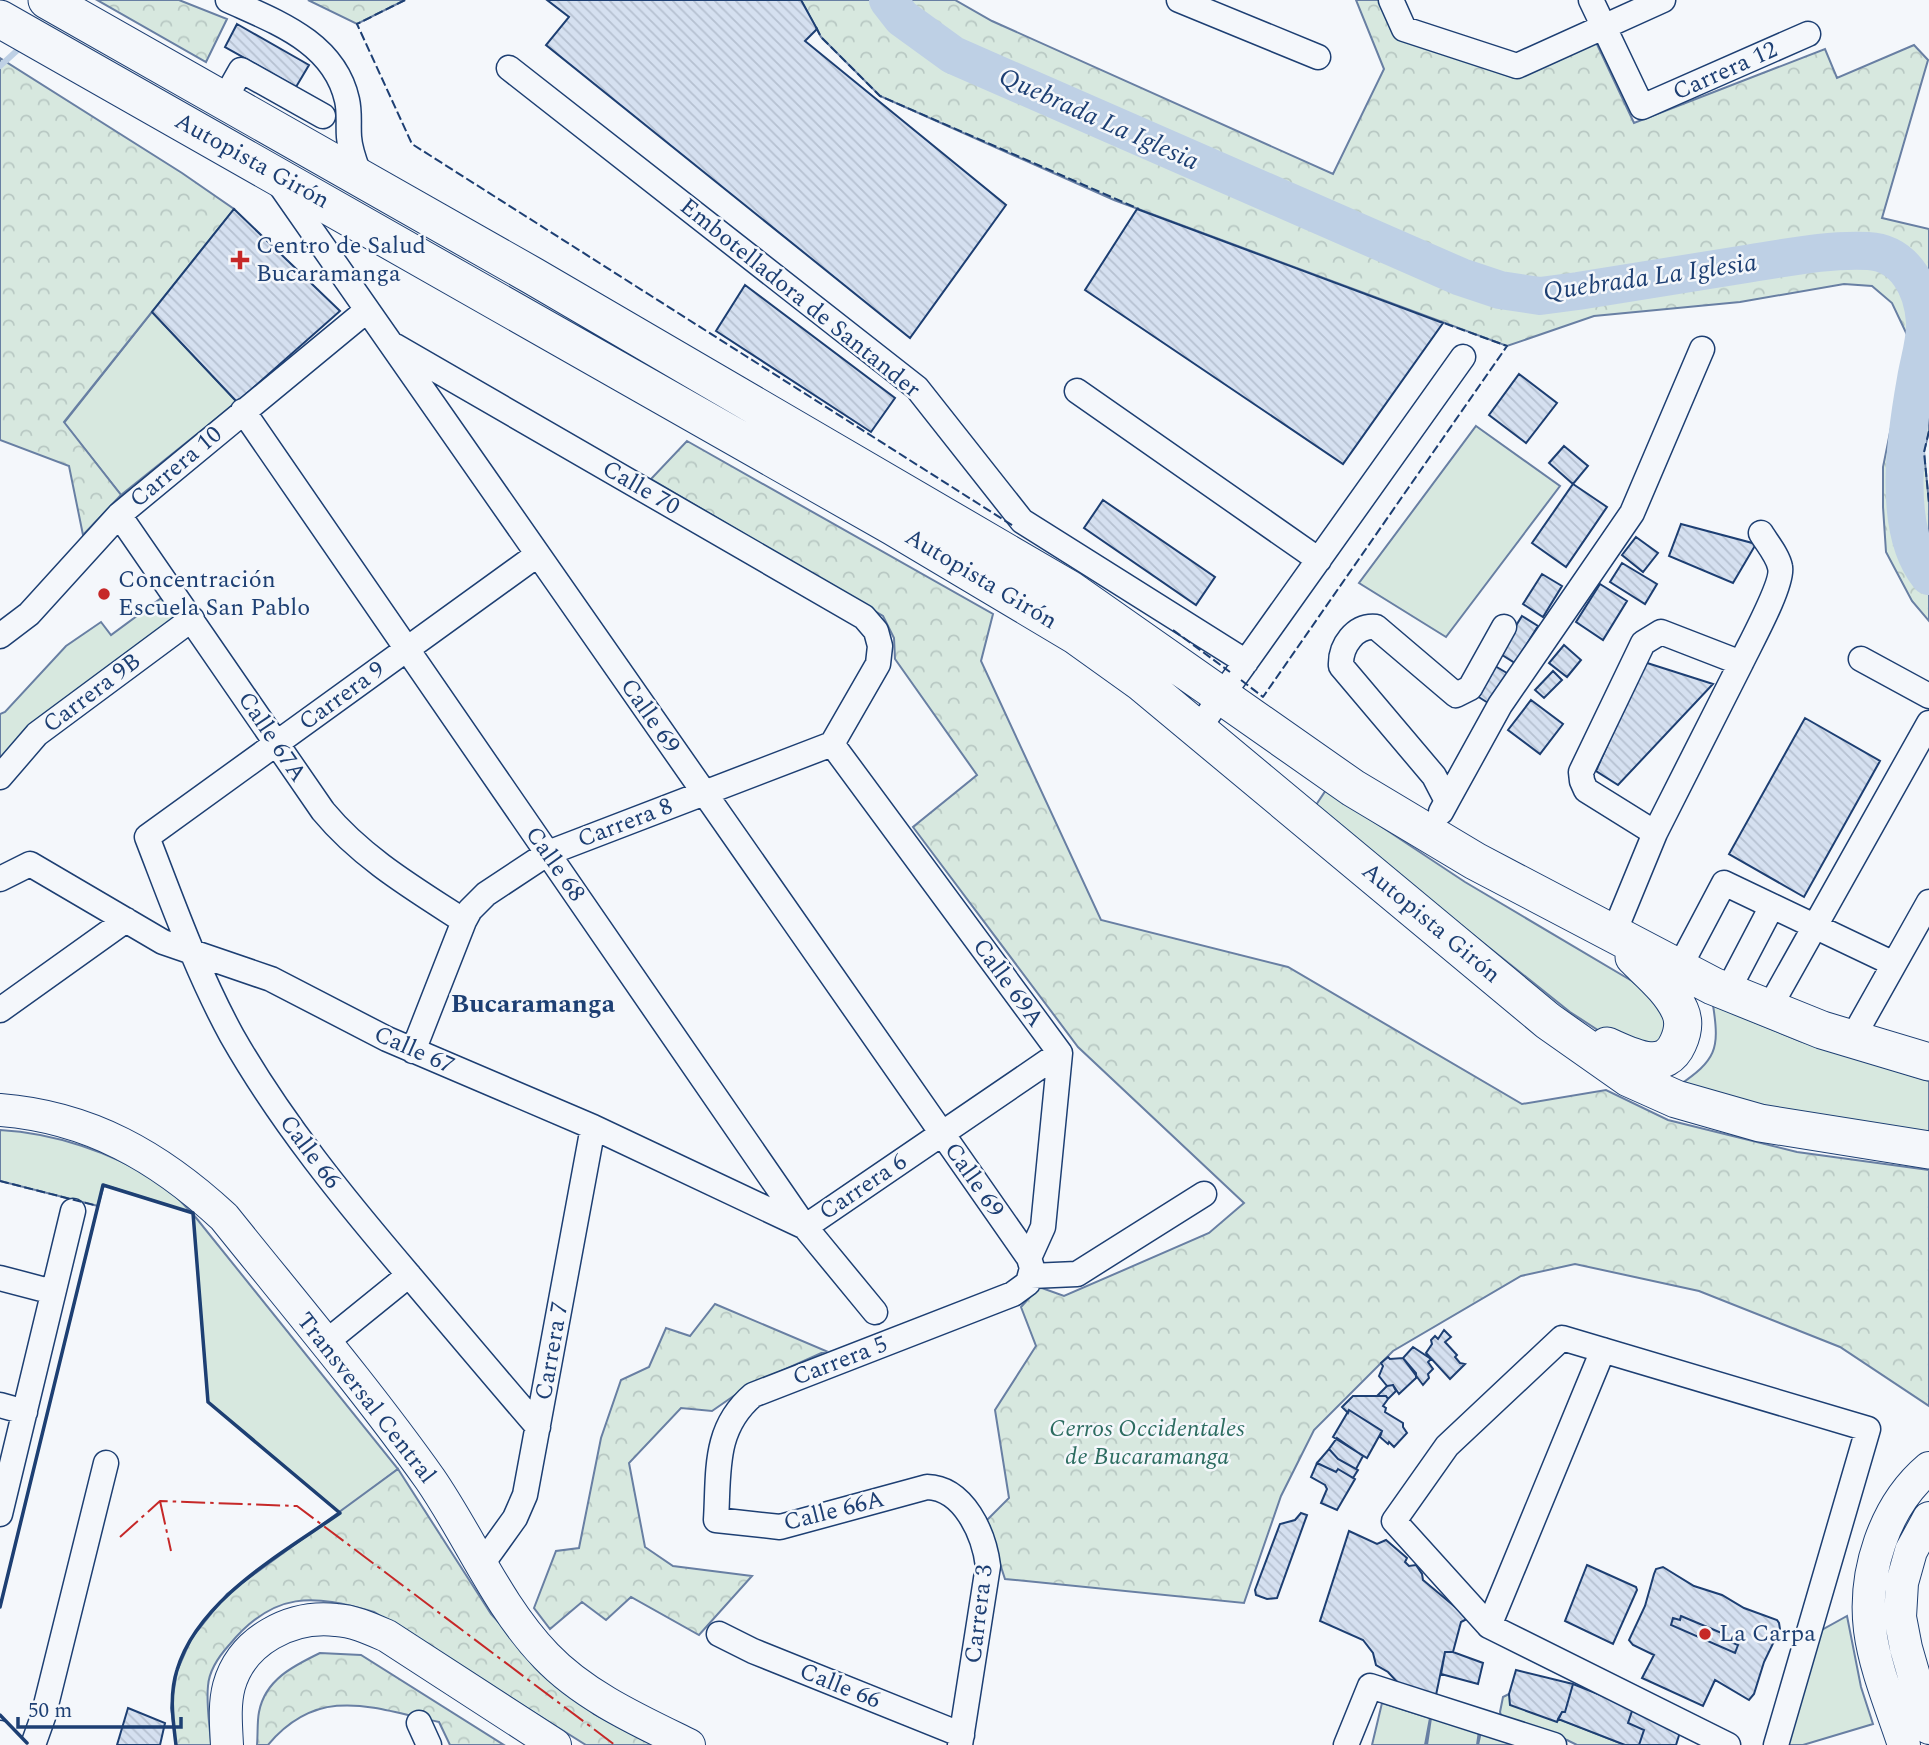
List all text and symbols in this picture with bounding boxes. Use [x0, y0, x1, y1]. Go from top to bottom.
street label: Carrera 12 [1667, 32, 1783, 110]
water label: Quebrada La Iglesia [992, 57, 1206, 181]
street label: Autopista Girón [168, 103, 336, 219]
street label: Embotelladora de Santander [672, 189, 928, 407]
place label: Centro de Salud Bucaramanga [256, 228, 426, 292]
water label: Quebrada La Iglesia [1541, 242, 1759, 312]
marker: Centro de Salud Bucaramanga [230, 250, 250, 270]
street label: Carrera 10 [122, 417, 230, 517]
street label: Calle 70 [595, 451, 687, 525]
street label: Autopista Girón [898, 519, 1064, 639]
place label: Concentración Escuela San Pablo [118, 562, 310, 626]
marker: Concentración Escuela San Pablo [96, 586, 112, 602]
street label: Carrera 9B [35, 644, 149, 742]
street label: Carrera 9 [291, 652, 393, 740]
street label: Calle 69 [611, 671, 689, 761]
street label: Calle 67A [228, 684, 316, 790]
street label: Carrera 8 [572, 788, 678, 858]
street label: Calle 68 [516, 819, 594, 909]
street label: Autopista Girón [1353, 854, 1509, 992]
street label: Calle 69A [963, 931, 1053, 1035]
district label: Bucaramanga [451, 984, 616, 1024]
street label: Calle 67 [368, 1016, 460, 1084]
street label: Calle 66 [270, 1107, 350, 1197]
street label: Calle 69 [935, 1135, 1013, 1225]
street label: Carrera 6 [812, 1144, 914, 1230]
street label: Carrera 7 [526, 1299, 578, 1403]
street label: Transversal Central [287, 1304, 445, 1492]
street label: Carrera 5 [787, 1326, 893, 1396]
park label: Cerros Occidentales de Bucaramanga [1049, 1411, 1245, 1475]
street label: Calle 66A [780, 1481, 888, 1541]
street label: Carrera 3 [955, 1563, 1003, 1665]
place label: La Carpa [1719, 1616, 1816, 1652]
marker: La Carpa [1697, 1626, 1713, 1642]
street label: Calle 66 [794, 1653, 886, 1719]
scale bar [18, 1686, 180, 1730]
text: 50 m [28, 1695, 72, 1727]

